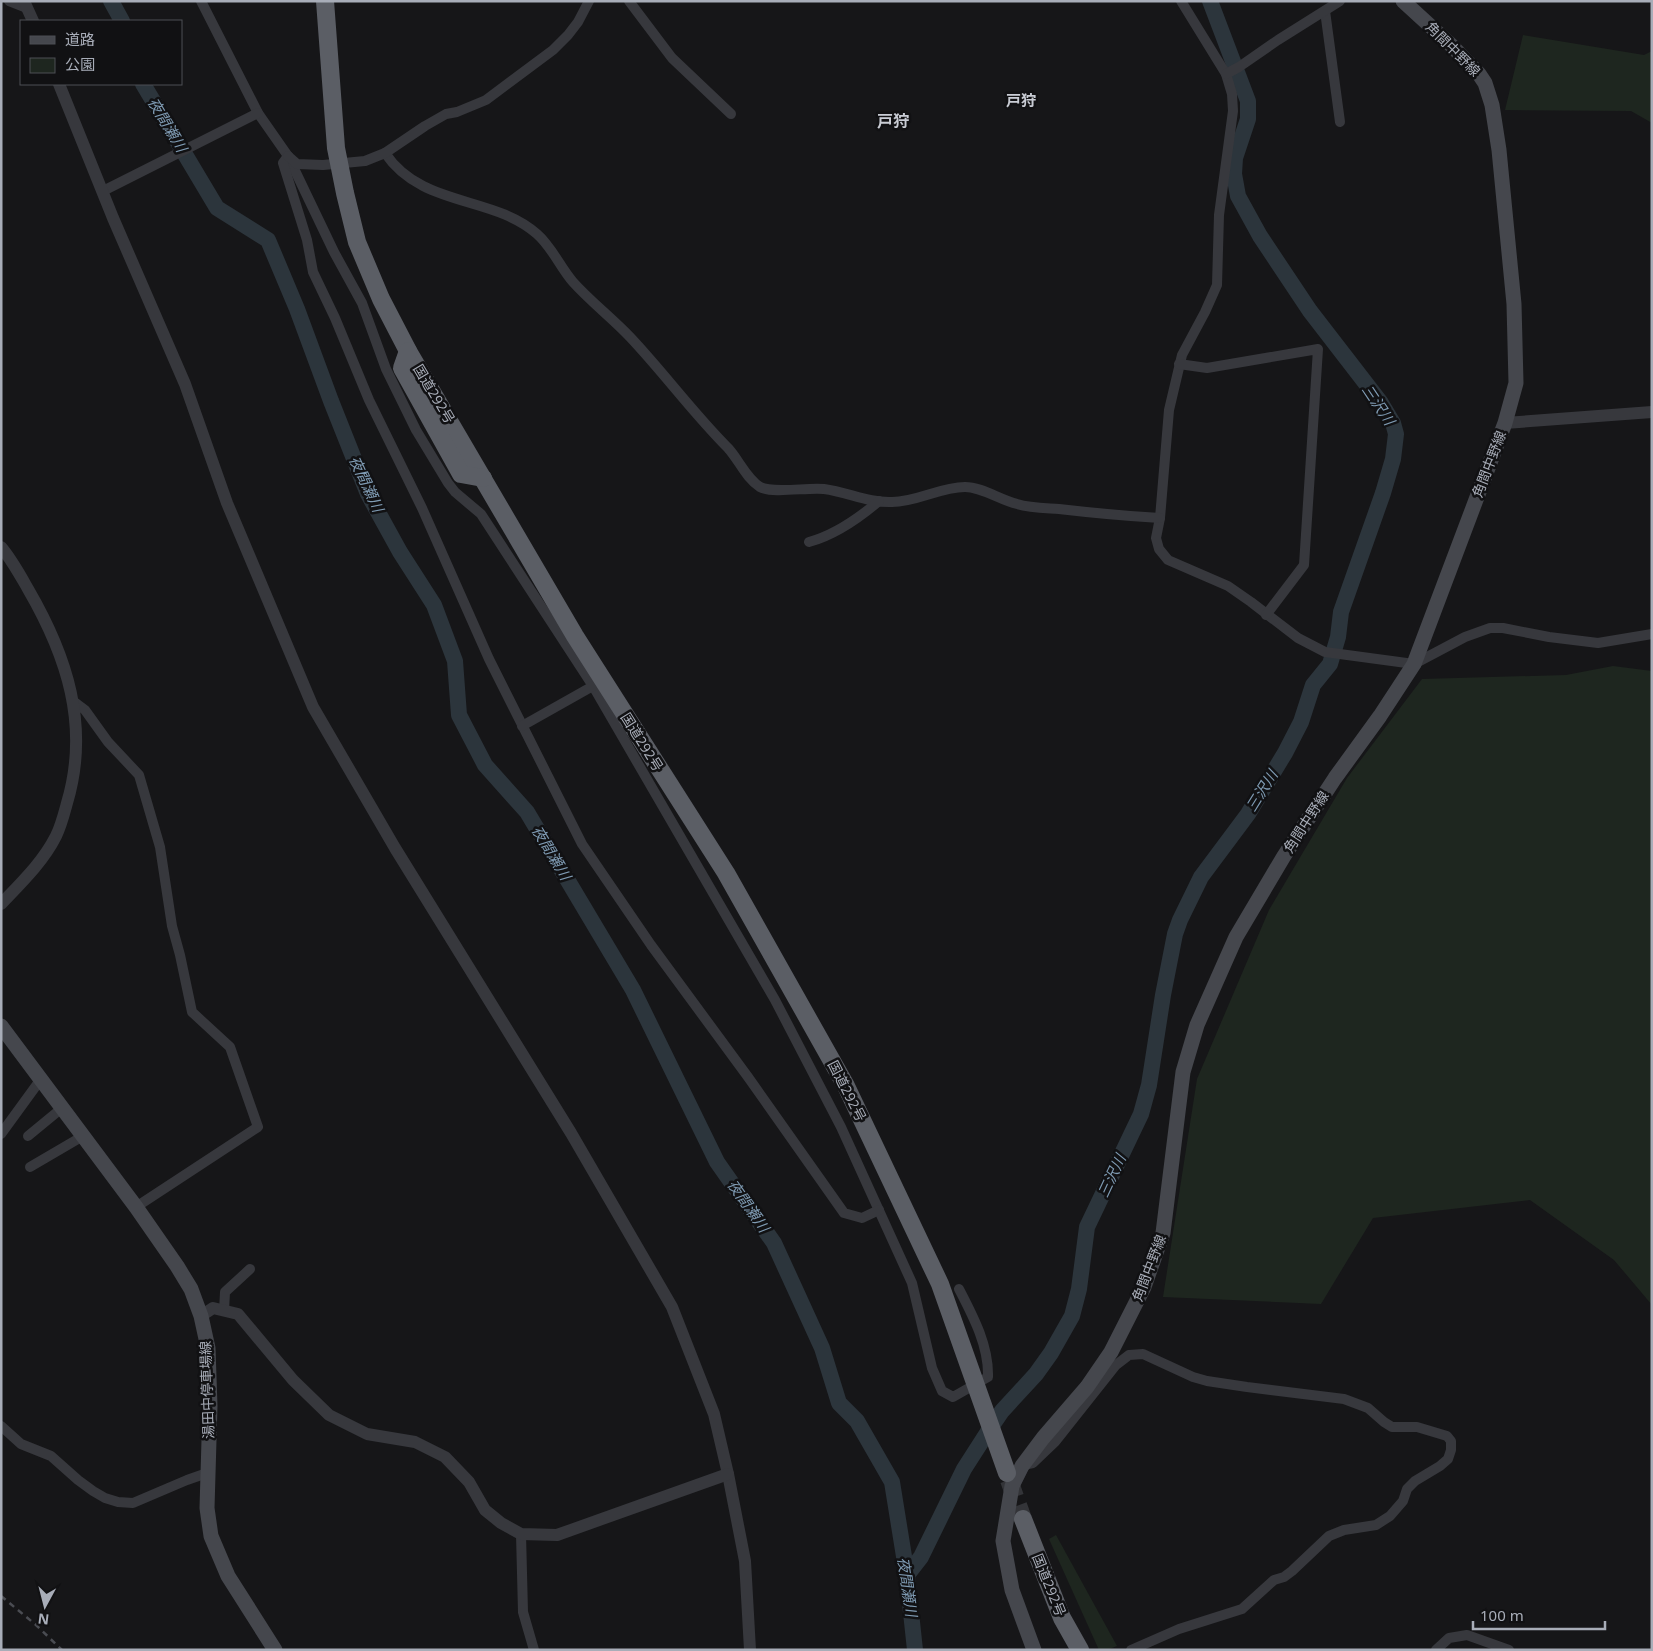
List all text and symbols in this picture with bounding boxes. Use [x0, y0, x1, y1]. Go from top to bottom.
street label: 角間中野線 [1422, 17, 1485, 80]
legend [20, 20, 182, 85]
text: 道路 [65, 29, 95, 49]
text: 公園 [65, 54, 95, 74]
district label: 戸狩 [1006, 90, 1036, 110]
water label: 夜間瀬川 [144, 94, 193, 157]
district label: 戸狩 [877, 110, 909, 132]
street label: 国道292号 [409, 361, 460, 427]
water label: 三沢川 [1358, 380, 1401, 430]
street label: 角間中野線 [1467, 428, 1510, 500]
water label: 夜間瀬川 [345, 452, 389, 517]
street label: 国道292号 [617, 709, 668, 775]
water label: 三沢川 [1241, 764, 1283, 815]
street label: 角間中野線 [1279, 787, 1333, 856]
water label: 夜間瀬川 [528, 822, 577, 885]
street label: 国道292号 [824, 1057, 871, 1125]
water label: 三沢川 [1093, 1149, 1131, 1200]
water label: 夜間瀬川 [723, 1175, 775, 1237]
street label: 角間中野線 [1127, 1232, 1170, 1304]
street label: 湯田中停車場線 [195, 1341, 218, 1439]
street label: 国道292号 [1028, 1551, 1071, 1619]
water label: 夜間瀬川 [894, 1556, 922, 1620]
north arrow [20, 1581, 70, 1631]
scale bar [1473, 1598, 1606, 1630]
text: 100 m [1480, 1605, 1524, 1625]
text: N [37, 1609, 50, 1630]

